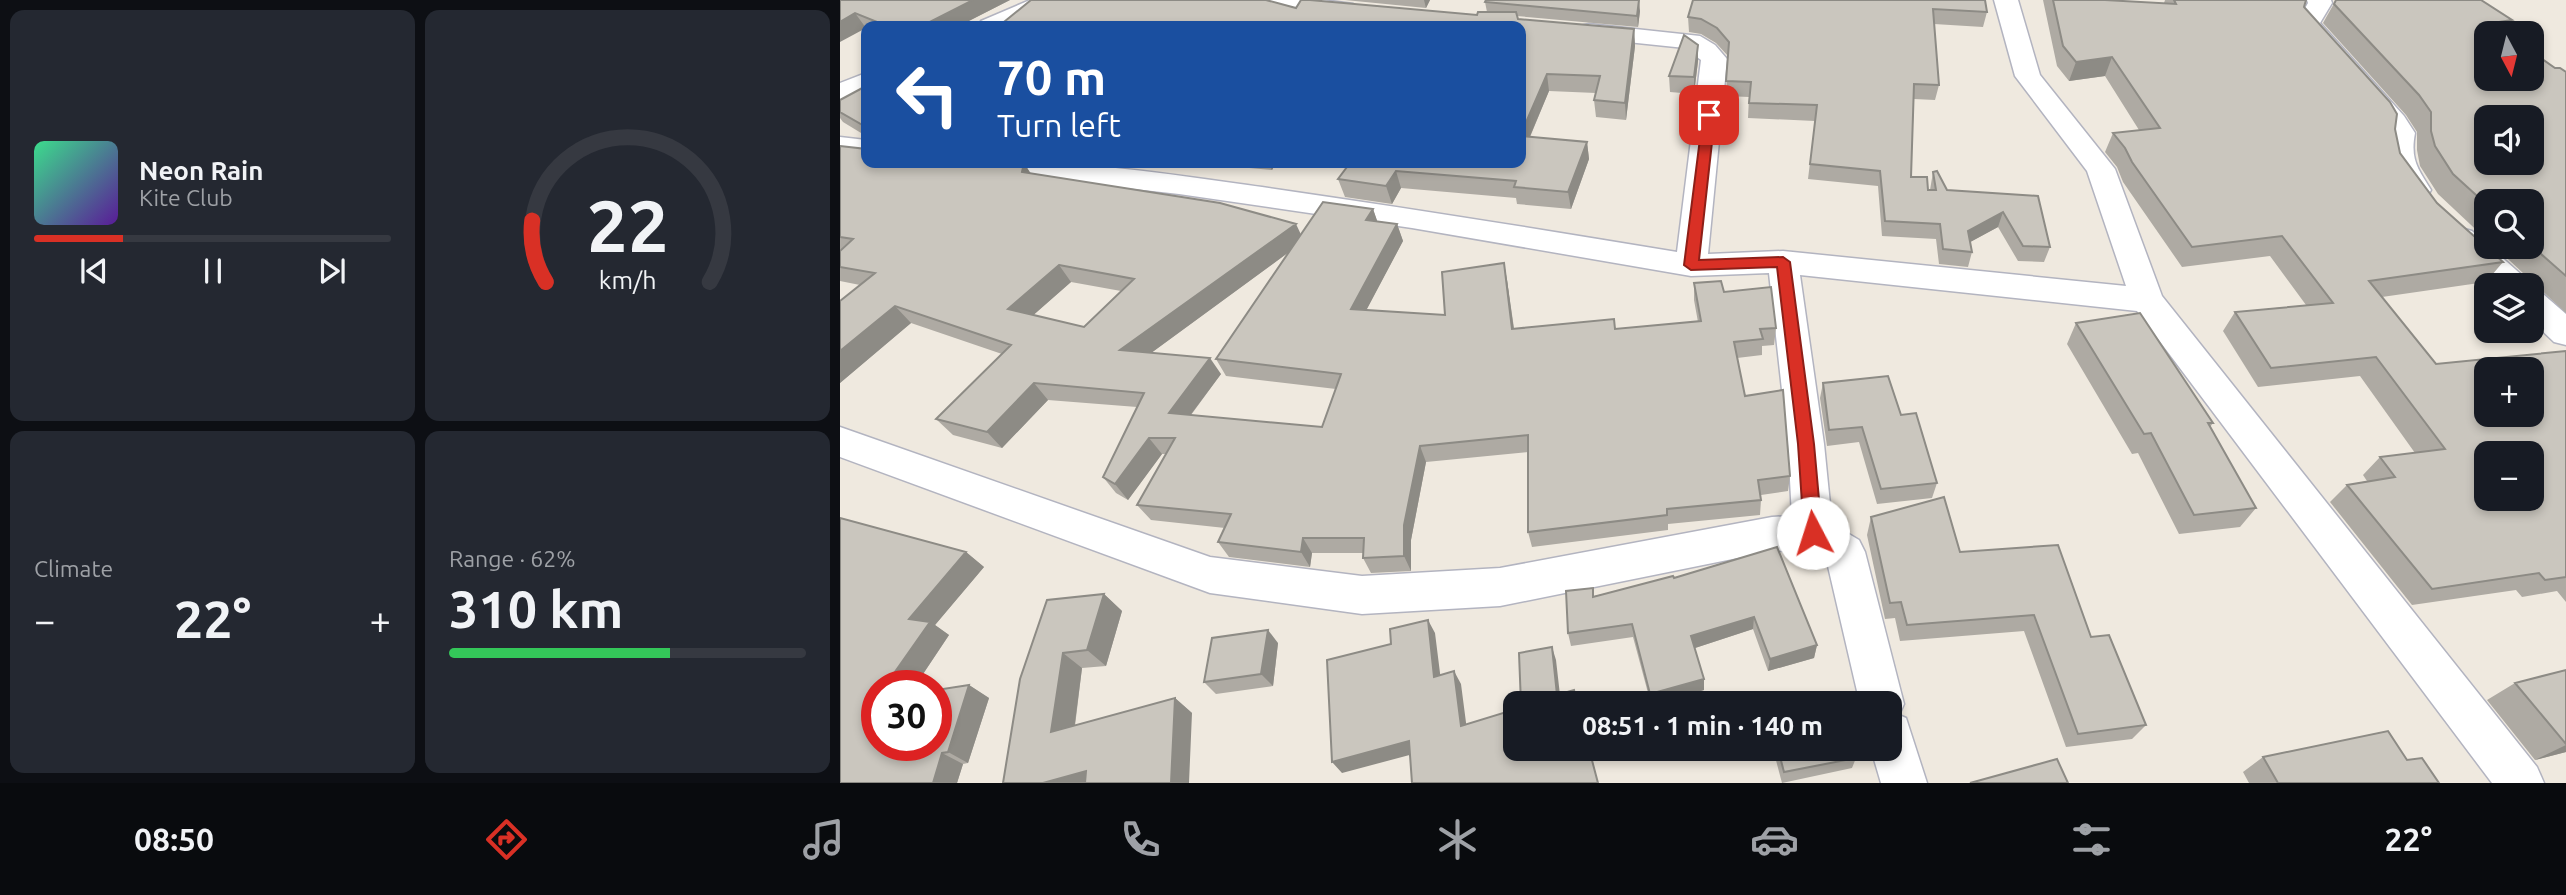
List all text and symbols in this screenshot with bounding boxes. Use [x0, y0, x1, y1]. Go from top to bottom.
north arrow [2474, 21, 2544, 91]
map controls [2474, 21, 2544, 511]
icon: left [882, 49, 973, 140]
text: 70 m [997, 49, 1106, 104]
pin [1679, 85, 1739, 145]
icon: arrive [1690, 96, 1728, 134]
button: sound [2474, 105, 2544, 175]
text: Turn left [997, 107, 1121, 143]
text: Neon Rain [139, 156, 264, 185]
text: 22 [586, 184, 669, 266]
text: Kite Club [139, 185, 233, 210]
button: search [2474, 189, 2544, 259]
icon: previous [75, 252, 113, 290]
icon: pause [194, 252, 232, 290]
icon: next [313, 252, 351, 290]
text: km/h [599, 266, 656, 294]
button: layers [2474, 273, 2544, 343]
button: + [2474, 357, 2544, 427]
button: − [2474, 441, 2544, 511]
position arrow [1776, 496, 1850, 570]
text: Range · 62% [449, 546, 576, 571]
text: Climate [34, 556, 113, 581]
text: 310 km [449, 580, 623, 638]
text: 22° [174, 590, 251, 648]
text: − [34, 599, 55, 641]
text: + [370, 599, 391, 641]
speed limit sign: 30 [861, 670, 952, 761]
text: 08:51 · 1 min · 140 m [1582, 711, 1823, 740]
icon: directions [482, 815, 531, 864]
icon: music [799, 815, 848, 864]
icon: phone [1116, 815, 1165, 864]
icon: climate [1433, 815, 1482, 864]
icon: car [1750, 815, 1799, 864]
icon: filters [2067, 815, 2116, 864]
text: 08:50 [134, 821, 214, 857]
text: 22° [2385, 821, 2432, 857]

